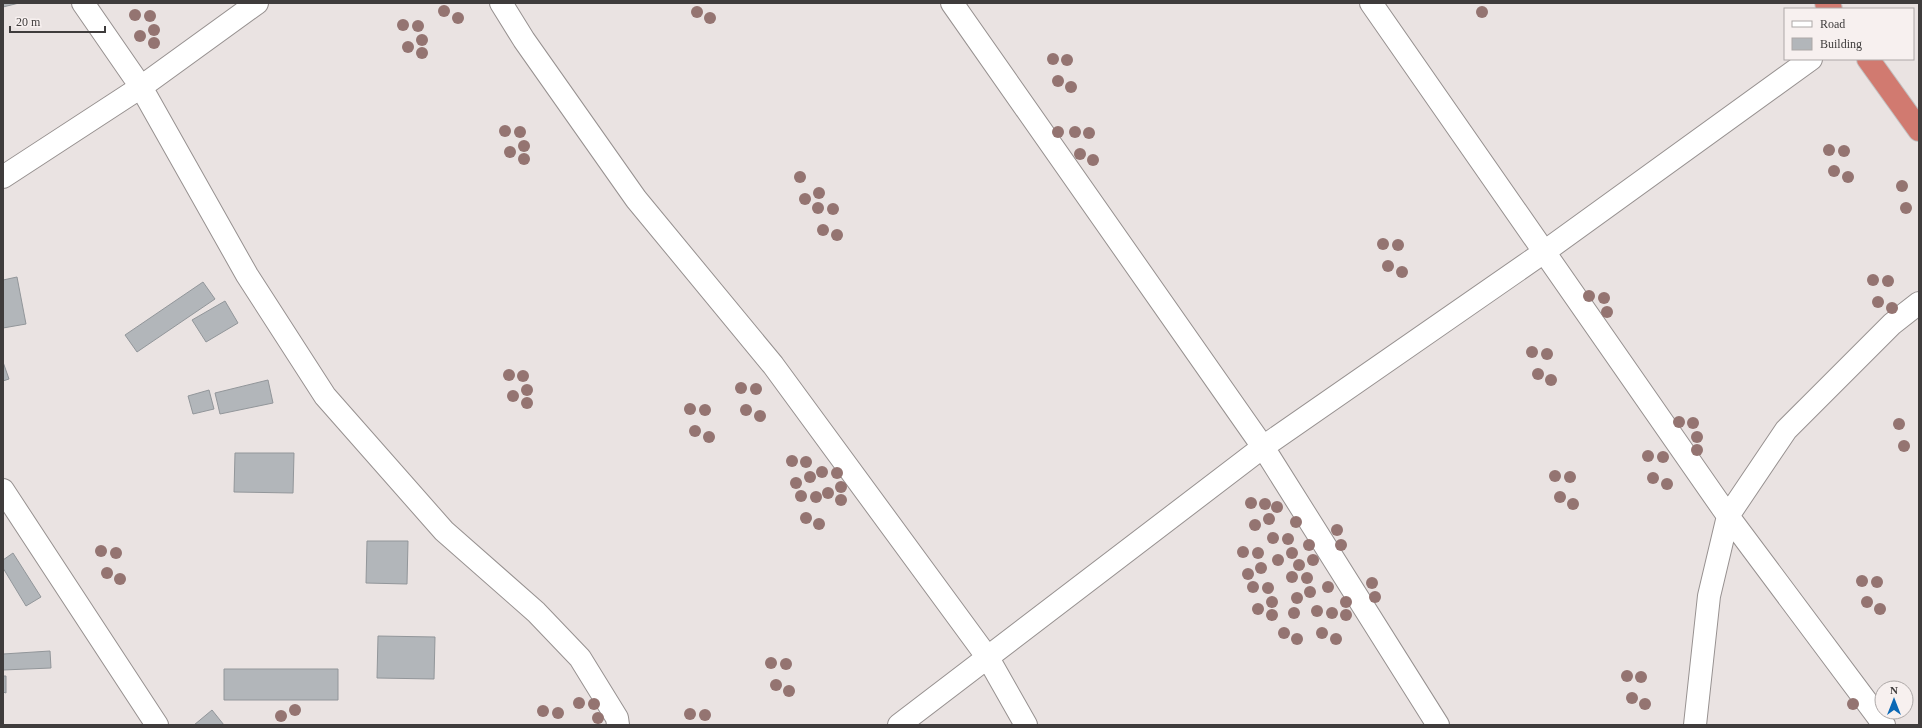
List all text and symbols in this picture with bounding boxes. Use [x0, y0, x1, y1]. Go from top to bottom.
scale bar [10, 8, 105, 34]
legend [1784, 8, 1914, 60]
text: 20 m [16, 15, 41, 29]
text: Road [1820, 17, 1845, 31]
text: Building [1820, 37, 1862, 51]
north arrow [1874, 680, 1914, 720]
text: N [1890, 684, 1898, 696]

